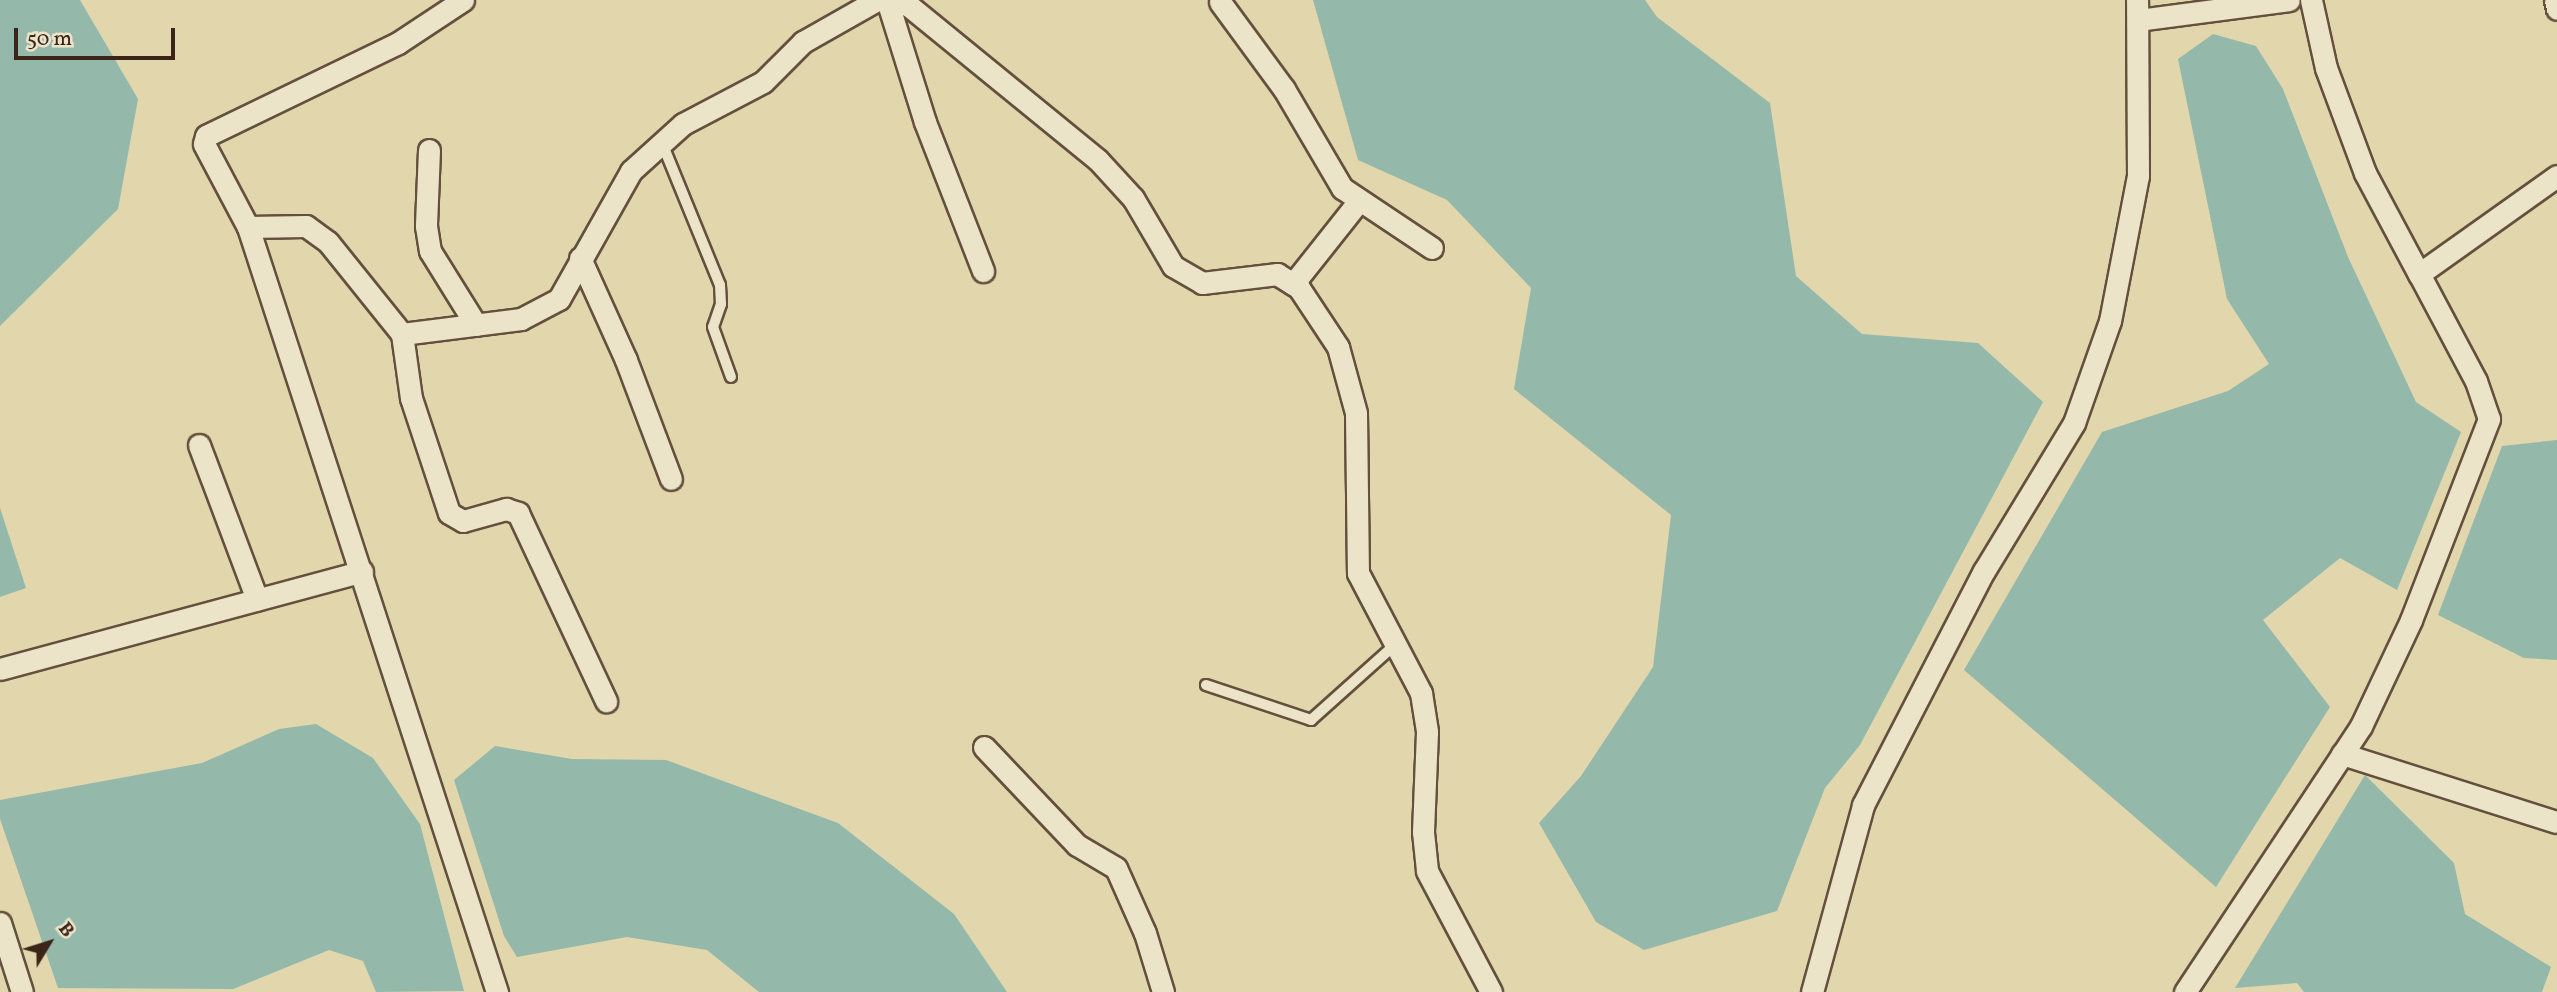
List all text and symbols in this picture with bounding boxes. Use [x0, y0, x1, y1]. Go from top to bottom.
scale bar [18, 14, 178, 58]
text: 50 m [27, 25, 72, 54]
north arrow [14, 908, 84, 978]
text: B [51, 917, 80, 943]

